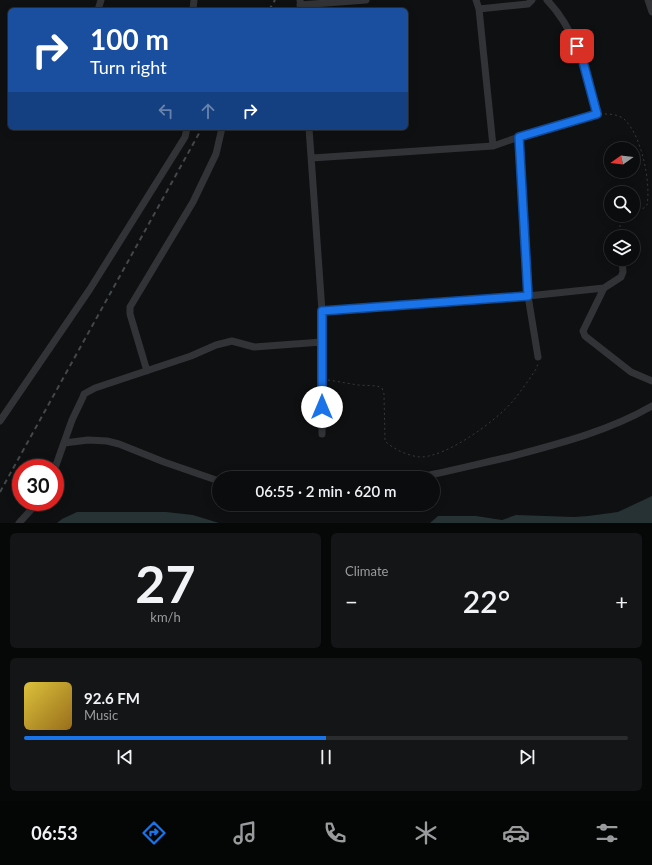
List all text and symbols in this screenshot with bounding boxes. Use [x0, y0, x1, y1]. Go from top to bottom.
text: 100 m [90, 22, 169, 56]
icon: right [24, 24, 76, 76]
pin [560, 29, 594, 63]
icon: arrive [566, 35, 588, 57]
text: Turn right [90, 56, 167, 78]
icon: left [155, 100, 177, 122]
icon: ahead [197, 100, 219, 122]
icon: right [239, 100, 261, 122]
north arrow [604, 142, 640, 178]
map controls [604, 142, 640, 266]
button: search [604, 186, 640, 222]
button: layers [604, 230, 640, 266]
position arrow [301, 386, 343, 428]
speed limit sign: 30 [12, 459, 64, 511]
text: 06:55 · 2 min · 620 m [256, 482, 396, 500]
text: 27 [135, 552, 196, 614]
text: Climate [345, 563, 388, 579]
text: 22° [463, 583, 510, 619]
text: − [345, 588, 358, 615]
text: + [615, 588, 628, 615]
text: km/h [150, 609, 181, 625]
text: 92.6 FM [84, 689, 140, 707]
text: Music [84, 707, 118, 723]
icon: previous [114, 746, 136, 768]
icon: pause [315, 746, 337, 768]
icon: next [516, 746, 538, 768]
icon: directions [140, 819, 168, 847]
icon: music [231, 819, 259, 847]
icon: phone [321, 819, 349, 847]
icon: climate [412, 819, 440, 847]
icon: car [502, 819, 530, 847]
icon: filters [593, 819, 621, 847]
text: 06:53 [31, 822, 78, 844]

